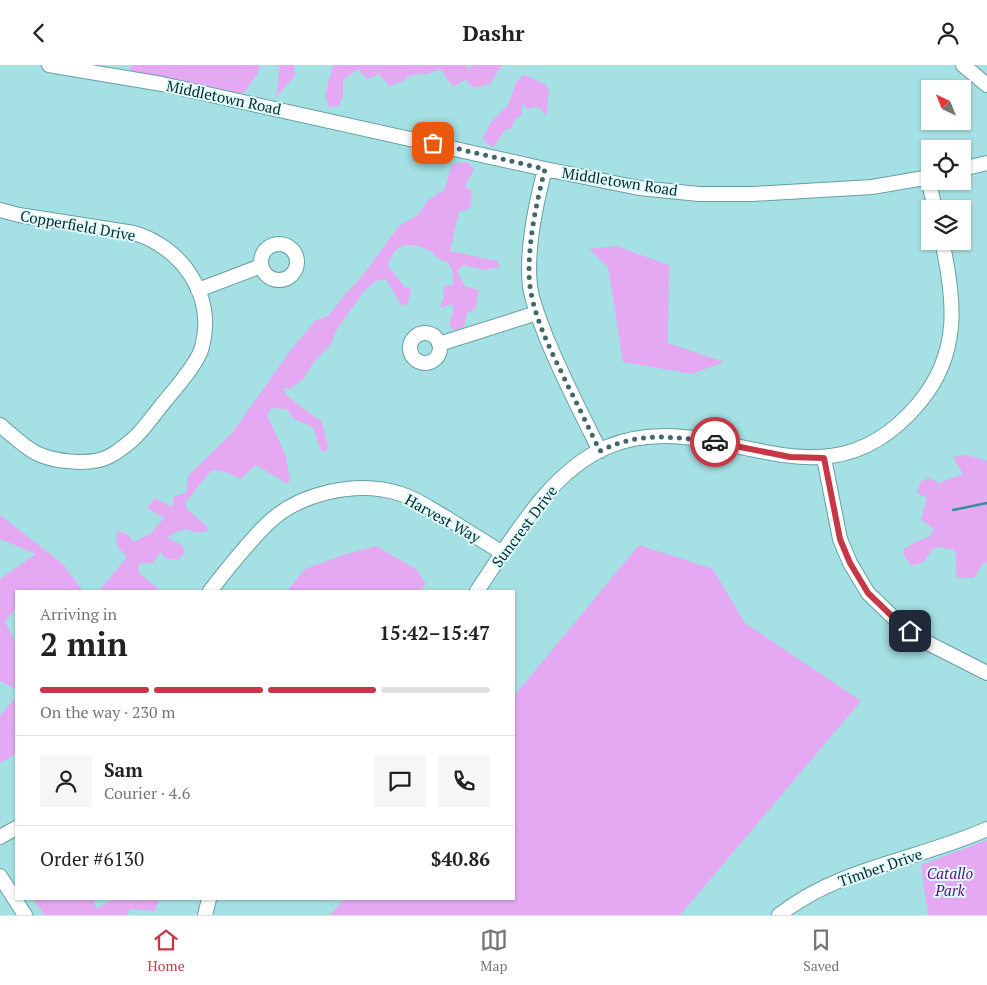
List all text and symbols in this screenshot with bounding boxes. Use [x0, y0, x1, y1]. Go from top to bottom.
text: Dashr [463, 18, 524, 47]
icon: back [25, 19, 53, 47]
icon: person [934, 19, 962, 47]
street label: Middletown Road [165, 75, 283, 119]
north arrow [921, 80, 971, 130]
map controls [921, 80, 971, 250]
pin [412, 122, 454, 164]
icon: bag [419, 129, 447, 157]
button: locate [921, 140, 971, 190]
street label: Middletown Road [561, 162, 679, 200]
button: layers [921, 200, 971, 250]
street label: Copperfield Drive [19, 205, 137, 245]
courier [690, 417, 740, 467]
icon: car [701, 428, 729, 456]
street label: Suncrest Drive [487, 481, 561, 571]
street label: Harvest Way [402, 489, 485, 547]
text: Arriving in [40, 603, 117, 625]
pin [889, 610, 931, 652]
icon: home [896, 617, 924, 645]
text: 15:42–15:47 [379, 620, 490, 645]
text: 2 min [40, 623, 128, 665]
text: On the way · 230 m [40, 701, 175, 723]
button: person [40, 755, 92, 807]
button: chat [374, 755, 426, 807]
button: phone [438, 755, 490, 807]
text: Sam [104, 757, 143, 782]
text: Courier · 4.6 [104, 782, 190, 804]
street label: Timber Drive [835, 843, 925, 891]
text: Order #6130 [40, 846, 144, 871]
text: $40.86 [431, 846, 490, 871]
park label: Catallo Park [927, 863, 974, 900]
tab: Home [148, 926, 185, 975]
tab: Map [480, 926, 508, 975]
tab: Saved [803, 926, 839, 975]

